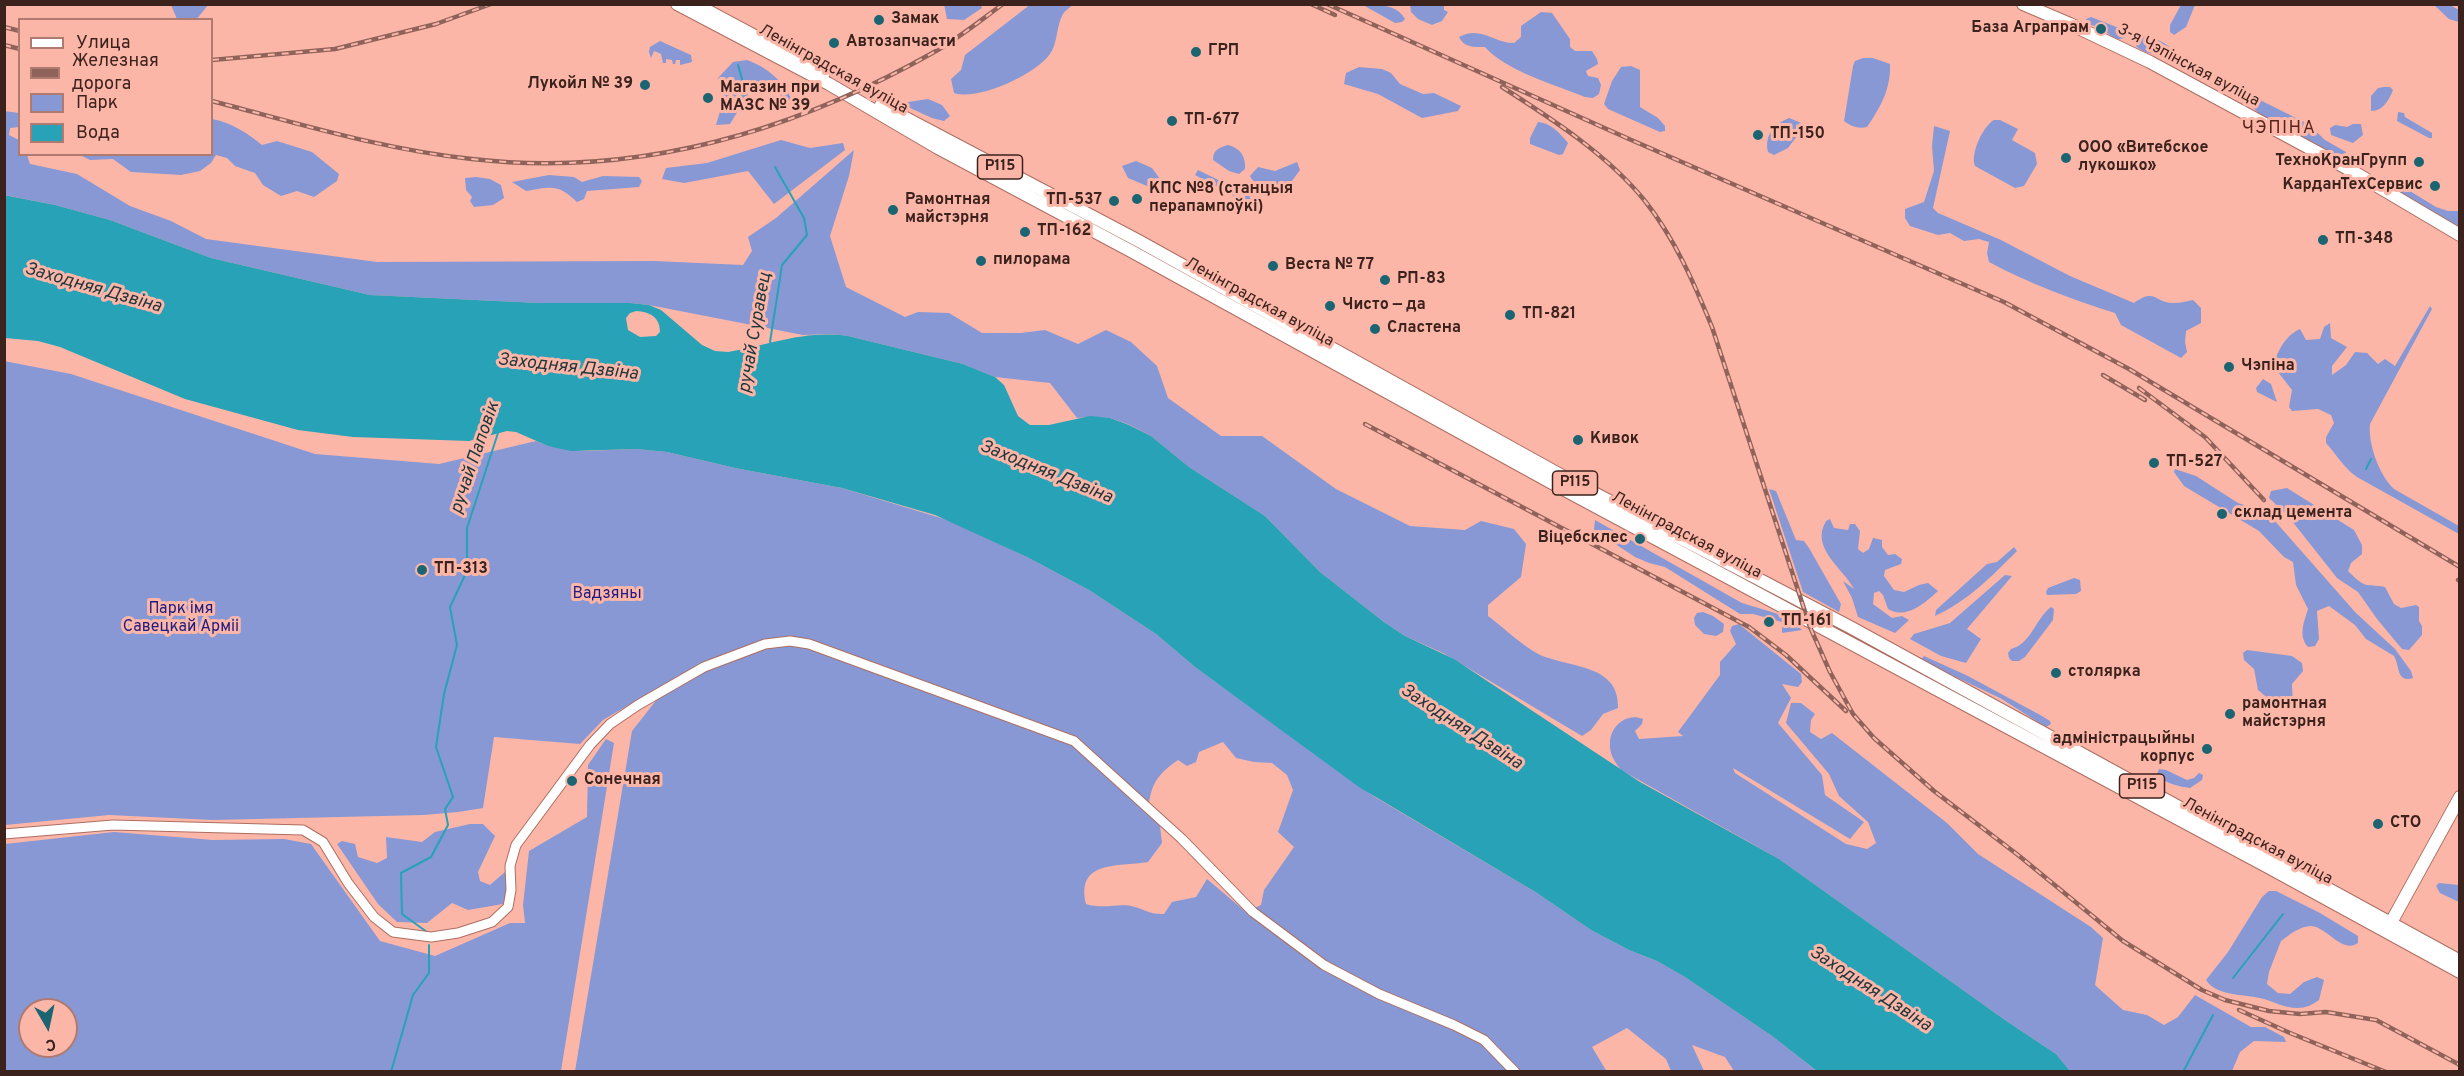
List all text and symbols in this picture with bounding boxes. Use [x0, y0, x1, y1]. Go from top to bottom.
place label: Замак [891, 10, 939, 30]
marker: Замак [872, 13, 886, 27]
legend [18, 18, 213, 156]
place label: База Аграпрам [1971, 19, 2089, 39]
street label: 3-я Чэпінская вуліца [2114, 20, 2262, 112]
street label: Ленінградская вуліца [755, 21, 911, 119]
marker: База Аграпрам [2094, 22, 2108, 36]
text: Улица [76, 32, 130, 55]
place label: Автозапчасти [846, 33, 956, 53]
marker: Автозапчасти [827, 36, 841, 50]
place label: ГРП [1208, 42, 1239, 62]
marker: ГРП [1189, 45, 1203, 59]
text: Железная дорога [72, 50, 159, 96]
place label: Лукойл № 39 [527, 75, 633, 95]
marker: Лукойл № 39 [638, 78, 652, 92]
place label: Магазин при МАЗС № 39 [720, 79, 820, 117]
marker: Магазин при МАЗС № 39 [701, 91, 715, 105]
text: Парк [76, 92, 118, 115]
place label: ТП-677 [1184, 111, 1239, 131]
marker: ТП-677 [1165, 114, 1179, 128]
district label: ЧЭПІНА [2242, 118, 2316, 140]
text: Вода [76, 122, 120, 145]
place label: ТП-150 [1770, 125, 1825, 145]
marker: ТП-150 [1751, 128, 1765, 142]
place label: ООО «Витебское лукошко» [2078, 139, 2208, 177]
marker: ООО «Витебское лукошко» [2059, 151, 2073, 165]
place label: ТехноКранГрупп [2275, 152, 2407, 172]
road number: Р115 [978, 155, 1022, 179]
marker: ТехноКранГрупп [2412, 155, 2426, 169]
place label: КарданТехСервис [2283, 176, 2423, 196]
marker: КарданТехСервис [2428, 179, 2442, 193]
place label: КПС №8 (станцыя перапампоўкі) [1149, 180, 1293, 218]
place label: Рамонтная майстэрня [905, 191, 990, 229]
place label: ТП-537 [1046, 191, 1102, 211]
marker: КПС №8 (станцыя перапампоўкі) [1130, 192, 1144, 206]
marker: ТП-537 [1107, 194, 1121, 208]
marker: Рамонтная майстэрня [886, 203, 900, 217]
place label: ТП-162 [1037, 222, 1091, 242]
marker: ТП-162 [1018, 225, 1032, 239]
place label: ТП-348 [2335, 230, 2393, 250]
marker: ТП-348 [2316, 233, 2330, 247]
place label: пилорама [993, 251, 1070, 271]
marker: пилорама [974, 254, 988, 268]
street label: Ленінградская вуліца [1181, 254, 1337, 352]
place label: Веста № 77 [1285, 256, 1374, 276]
water label: Заходняя Дзвіна [22, 259, 164, 319]
marker: Веста № 77 [1266, 259, 1280, 273]
place label: РП-83 [1397, 270, 1446, 290]
water label: ручай Суравец [735, 271, 777, 395]
marker: РП-83 [1378, 273, 1392, 287]
place label: Чисто — да [1342, 296, 1426, 316]
marker: Чисто — да [1323, 299, 1337, 313]
place label: ТП-821 [1522, 305, 1576, 325]
marker: ТП-821 [1503, 308, 1517, 322]
place label: Сластена [1387, 319, 1461, 339]
marker: Сластена [1368, 322, 1382, 336]
water label: Заходняя Дзвіна [497, 350, 639, 386]
place label: Чэпіна [2241, 357, 2295, 377]
marker: Чэпіна [2222, 360, 2236, 374]
water label: ручай Паповік [447, 399, 505, 517]
place label: Кивок [1590, 430, 1639, 450]
marker: Кивок [1571, 433, 1585, 447]
water label: Заходняя Дзвіна [977, 437, 1115, 509]
place label: ТП-527 [2166, 453, 2222, 473]
marker: ТП-527 [2147, 456, 2161, 470]
road number: Р115 [1552, 471, 1598, 495]
street label: Ленінградская вуліца [1608, 488, 1764, 584]
place label: склад цемента [2234, 504, 2352, 524]
marker: склад цемента [2215, 507, 2229, 521]
place label: Віцебсклес [1538, 529, 1628, 549]
marker: Віцебсклес [1633, 532, 1647, 546]
place label: ТП-313 [434, 560, 488, 580]
marker: ТП-313 [415, 563, 429, 577]
park label: Вадзяны [572, 585, 642, 605]
park label: Парк імя Савецкай Арміі [123, 600, 239, 638]
place label: ТП-161 [1781, 612, 1832, 632]
marker: ТП-161 [1762, 615, 1776, 629]
place label: столярка [2068, 663, 2141, 683]
marker: столярка [2049, 666, 2063, 680]
water label: Заходняя Дзвіна [1396, 681, 1526, 775]
place label: рамонтная майстэрня [2242, 695, 2327, 733]
marker: рамонтная майстэрня [2223, 707, 2237, 721]
place label: адміністрацыйны корпус [2052, 730, 2195, 768]
marker: адміністрацыйны корпус [2200, 742, 2214, 756]
place label: Сонечная [584, 771, 661, 791]
marker: Сонечная [565, 774, 579, 788]
road number: Р115 [2120, 774, 2164, 798]
street label: Ленінградская вуліца [2179, 794, 2335, 890]
place label: СТО [2390, 814, 2421, 834]
marker: СТО [2371, 817, 2385, 831]
water label: Заходняя Дзвіна [1805, 943, 1935, 1037]
north arrow [18, 998, 78, 1058]
text: С [44, 1033, 57, 1054]

